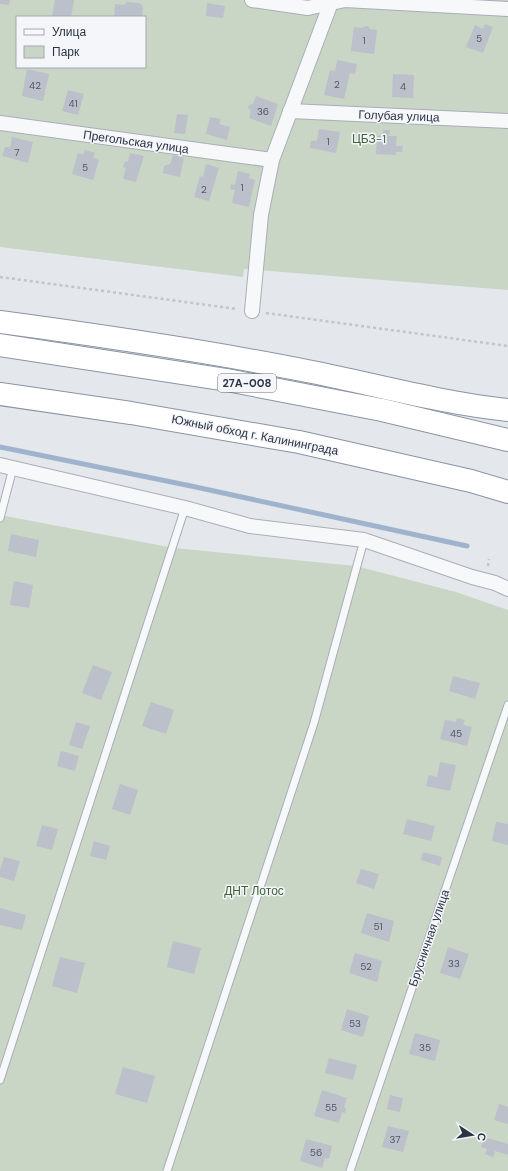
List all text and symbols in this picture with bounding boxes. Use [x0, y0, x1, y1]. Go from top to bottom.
legend [16, 16, 146, 68]
text: Улица [52, 24, 86, 40]
house number: 5 [476, 32, 482, 45]
house number: 1 [362, 34, 366, 47]
text: Парк [52, 44, 80, 60]
house number: 2 [334, 78, 340, 91]
house number: 42 [29, 79, 41, 92]
house number: 4 [400, 80, 406, 93]
house number: 41 [68, 97, 78, 110]
house number: 36 [257, 105, 269, 118]
street label: Голубая улица [358, 107, 440, 125]
street label: Прегольская улица [82, 127, 190, 157]
park label: ЦБЗ-1 [352, 131, 386, 147]
house number: 1 [326, 135, 330, 148]
house number: 7 [14, 146, 20, 159]
house number: 5 [82, 161, 88, 174]
house number: 1 [240, 181, 244, 194]
house number: 2 [201, 183, 207, 196]
road number: 27А-008 [218, 374, 276, 392]
street label: Южный обход г. Калининграда [170, 411, 340, 459]
house number: 45 [450, 727, 462, 740]
park label: ДНТ Лотос [224, 883, 284, 899]
street label: Брусничная улица [405, 887, 453, 989]
house number: 51 [373, 920, 383, 933]
house number: 33 [448, 957, 460, 970]
house number: 52 [360, 960, 372, 973]
house number: 53 [349, 1017, 361, 1030]
house number: 35 [419, 1041, 431, 1054]
house number: 55 [325, 1101, 337, 1114]
north arrow [452, 1115, 492, 1155]
text: С [474, 1132, 489, 1142]
house number: 37 [389, 1133, 401, 1146]
house number: 56 [310, 1146, 322, 1159]

